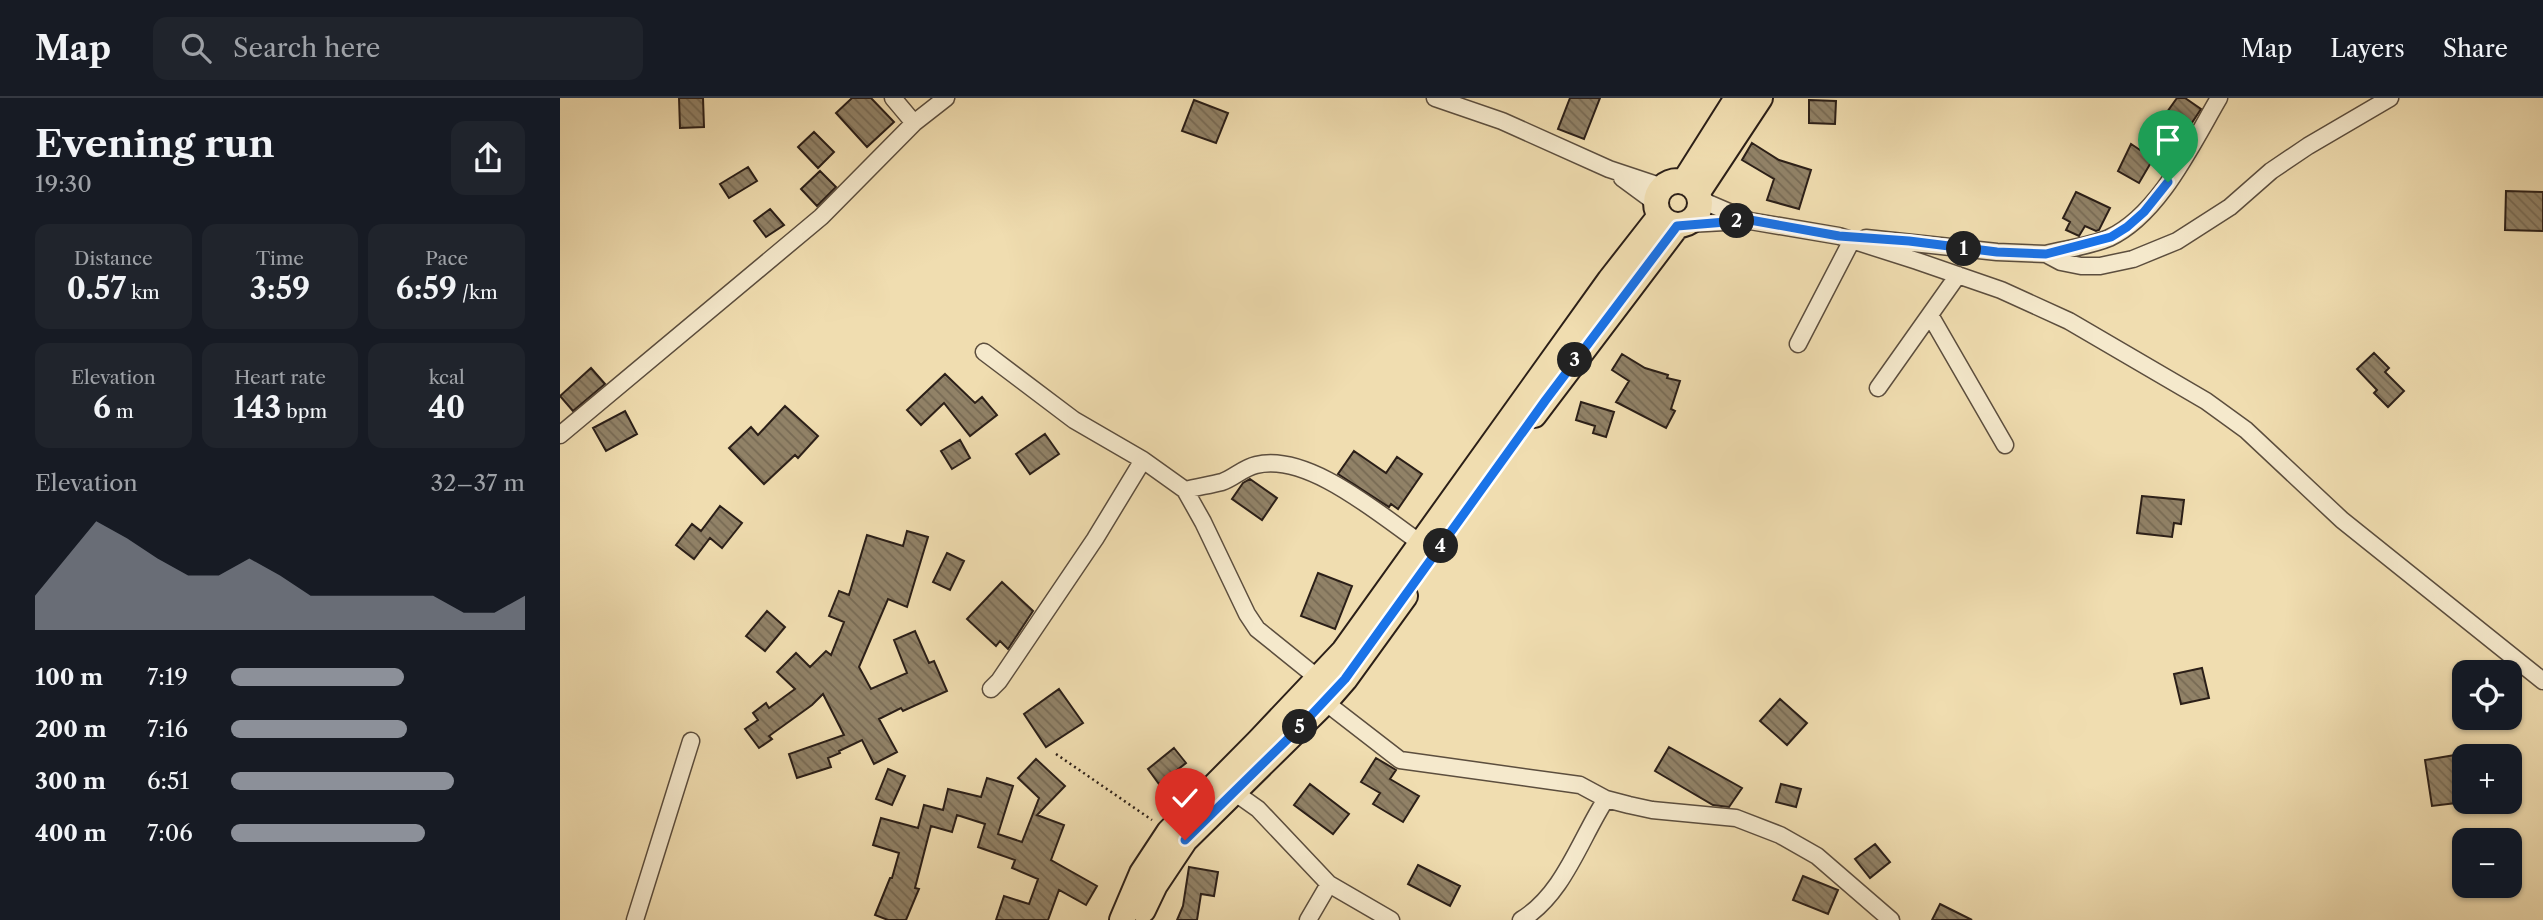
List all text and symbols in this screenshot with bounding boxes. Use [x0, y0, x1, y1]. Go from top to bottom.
search box [153, 17, 643, 80]
text: Map [35, 28, 111, 69]
icon: search [177, 29, 215, 67]
text: Search here [233, 32, 380, 64]
text: Map [2241, 34, 2292, 63]
text: Layers [2330, 34, 2405, 63]
text: Share [2443, 34, 2508, 63]
pin [2138, 110, 2198, 182]
text: Evening run [35, 120, 275, 167]
button: share [451, 121, 525, 195]
icon: arrive [2149, 121, 2187, 159]
text: 19:30 [35, 170, 92, 198]
pin: 2 [1720, 204, 1754, 238]
text: 2 [1731, 209, 1742, 232]
pin: 1 [1946, 232, 1982, 266]
text: 1 [1959, 237, 1968, 260]
text: Distance [74, 247, 153, 270]
text: Time [256, 247, 304, 270]
text: Pace [425, 247, 468, 270]
text: 0.57 [67, 270, 126, 307]
text: 3:59 [250, 270, 310, 307]
text: 6:59 [396, 270, 457, 307]
text: km [126, 281, 160, 304]
text: /km [457, 281, 498, 304]
pin: 3 [1558, 342, 1592, 378]
text: 3 [1569, 348, 1580, 371]
text: Elevation [71, 366, 156, 389]
text: Heart rate [234, 366, 326, 389]
text: kcal [429, 366, 465, 389]
text: 6 [93, 389, 111, 426]
text: 143 [233, 389, 281, 426]
text: 40 [428, 389, 465, 426]
text: m [111, 400, 134, 423]
text: bpm [281, 400, 327, 423]
text: Elevation [35, 469, 138, 497]
text: 32–37 m [430, 469, 525, 497]
pin: 4 [1424, 528, 1458, 564]
text: 4 [1435, 534, 1446, 557]
map controls [2452, 660, 2522, 898]
button: locate [2452, 660, 2522, 730]
text: 100 m [35, 663, 103, 691]
text: 7:19 [147, 663, 188, 691]
pin: 5 [1282, 710, 1318, 744]
text: 200 m [35, 715, 107, 743]
text: 7:16 [147, 715, 188, 743]
text: 5 [1294, 715, 1305, 738]
button: + [2452, 744, 2522, 814]
text: 300 m [35, 767, 106, 795]
text: 6:51 [147, 767, 189, 795]
pin [1155, 768, 1215, 840]
icon: check [1166, 779, 1204, 817]
text: 400 m [35, 819, 107, 847]
text: 7:06 [147, 819, 193, 847]
button: − [2452, 828, 2522, 898]

